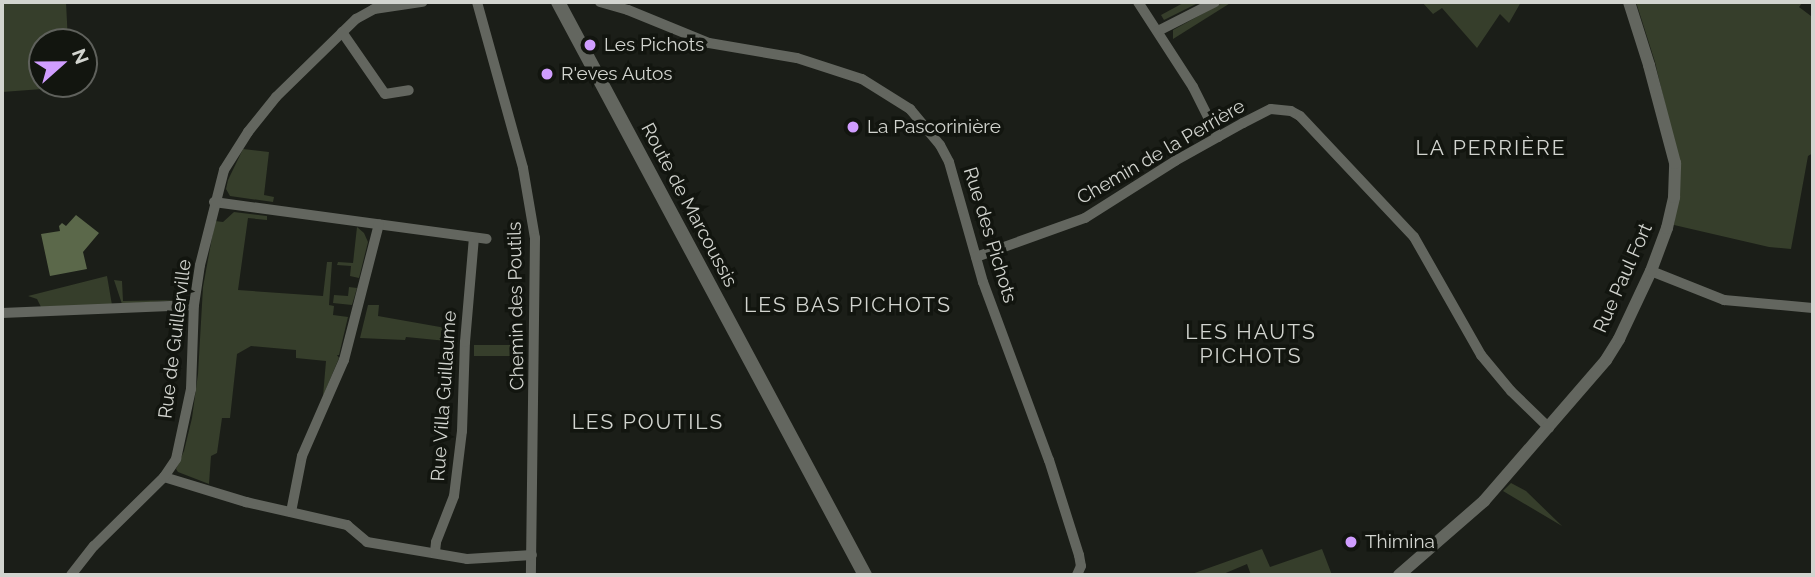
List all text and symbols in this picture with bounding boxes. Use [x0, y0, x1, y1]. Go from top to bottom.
north arrow [28, 28, 98, 98]
place label: Les Pichots [604, 34, 704, 56]
marker: Les Pichots [582, 37, 598, 53]
text: N [68, 45, 94, 67]
place label: R'eves Autos [561, 63, 673, 85]
marker: R'eves Autos [539, 66, 555, 82]
street label: Chemin de la Perrière [1073, 95, 1249, 209]
place label: La Pascorinière [867, 116, 1001, 138]
street label: Route de Marcoussis [636, 119, 742, 291]
marker: La Pascorinière [845, 119, 861, 135]
district label: LA PERRIÈRE [1417, 135, 1565, 161]
street label: Rue des Pichots [959, 164, 1021, 306]
street label: Rue Paul Fort [1589, 220, 1657, 336]
street label: Chemin des Poutils [503, 221, 529, 391]
street label: Rue de Guillerville [154, 258, 196, 420]
district label: LES BAS PICHOTS [746, 292, 950, 318]
street label: Rue Villa Guillaume [427, 310, 461, 482]
district label: LES HAUTS PICHOTS [1186, 319, 1316, 369]
district label: LES POUTILS [573, 409, 723, 435]
place label: Thimina [1365, 531, 1435, 553]
marker: Thimina [1343, 534, 1359, 550]

